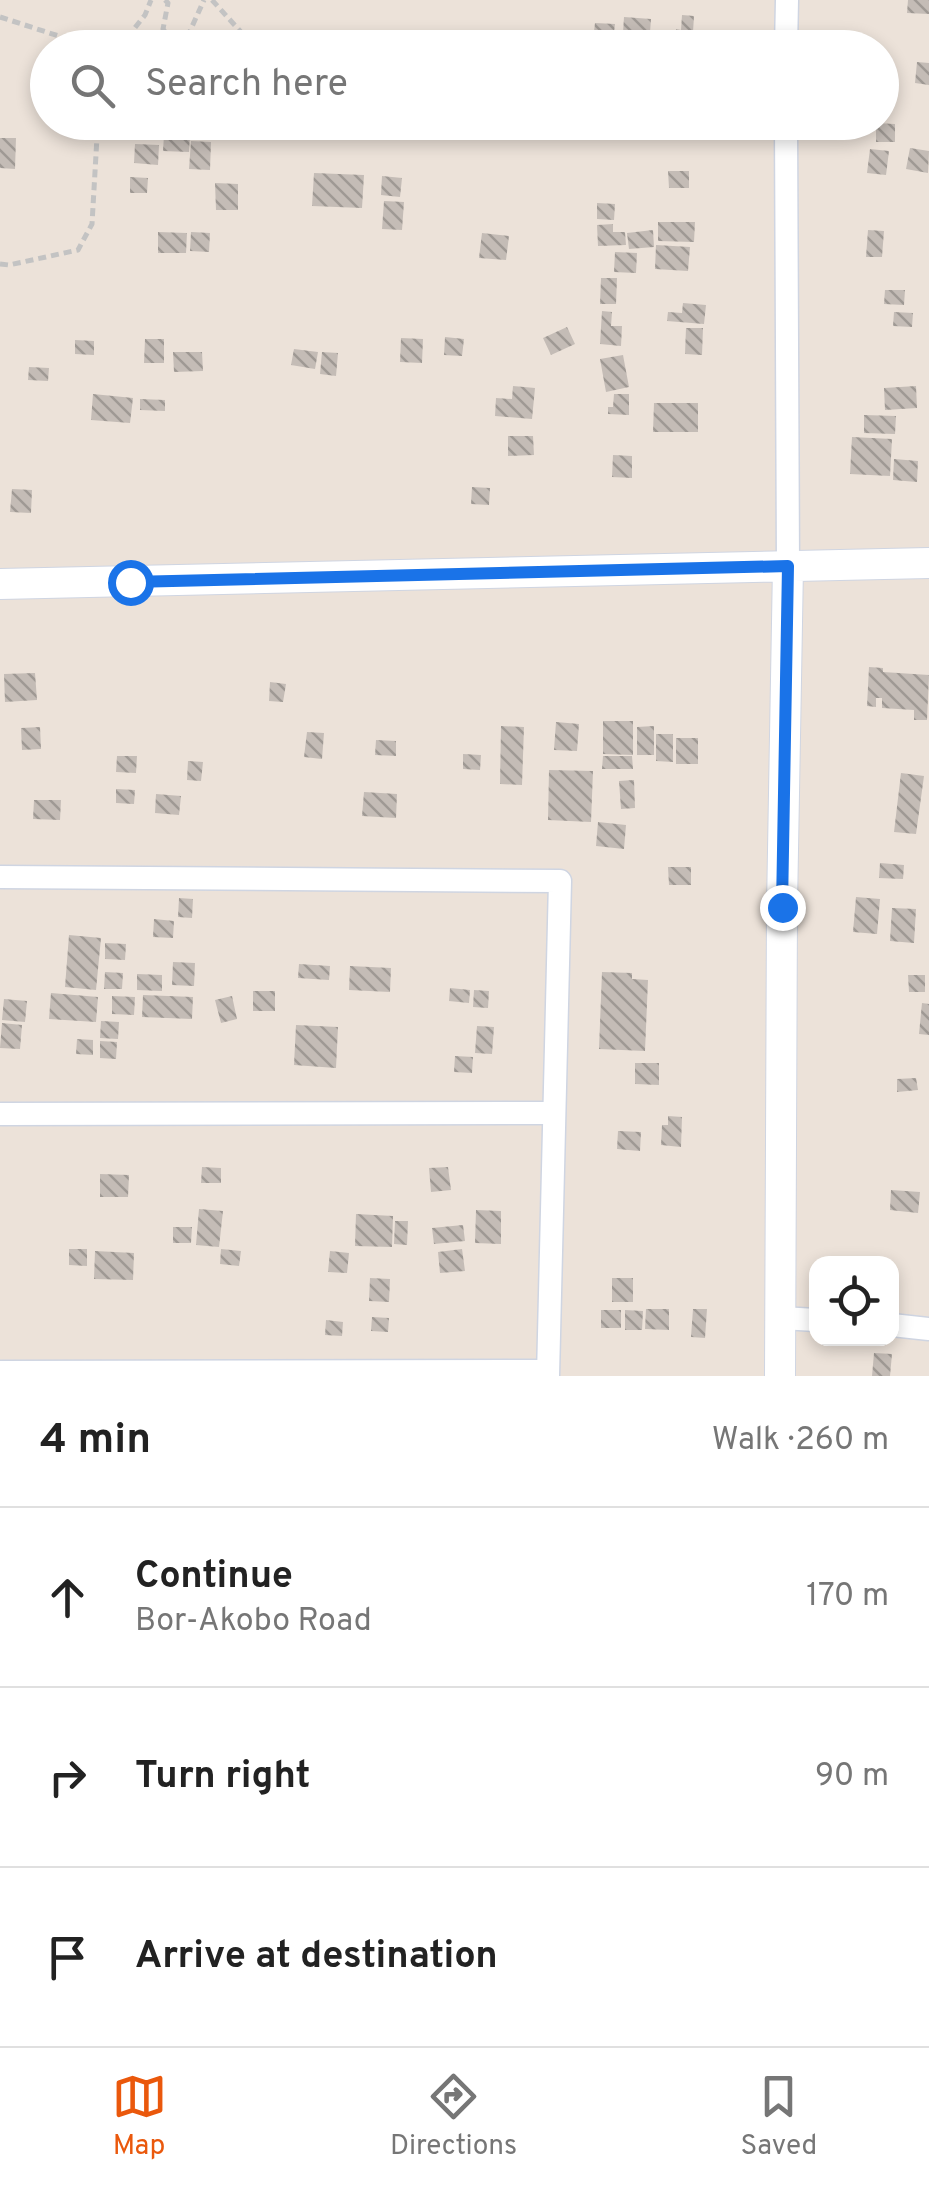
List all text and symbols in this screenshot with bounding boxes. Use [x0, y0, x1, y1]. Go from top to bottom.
search box [30, 30, 899, 140]
icon: search [65, 58, 120, 113]
text: Search here [145, 61, 348, 110]
route start [108, 560, 154, 606]
route end [760, 885, 806, 931]
map controls [809, 1256, 899, 1346]
button: locate [809, 1256, 899, 1346]
text: 4 min [40, 1415, 151, 1468]
text: Walk · 260 m [712, 1421, 889, 1461]
text: Continue [135, 1553, 293, 1602]
icon: ahead [40, 1570, 95, 1625]
text: 170 m [806, 1577, 889, 1617]
text: Bor-Akobo Road [135, 1602, 372, 1642]
icon: right [40, 1750, 95, 1805]
text: Turn right [135, 1753, 310, 1802]
text: 90 m [815, 1757, 889, 1797]
icon: arrive [40, 1930, 95, 1985]
text: Arrive at destination [135, 1933, 498, 1982]
tab: Map [112, 2069, 167, 2165]
tab: Directions [390, 2069, 517, 2165]
tab: Saved [740, 2069, 817, 2165]

